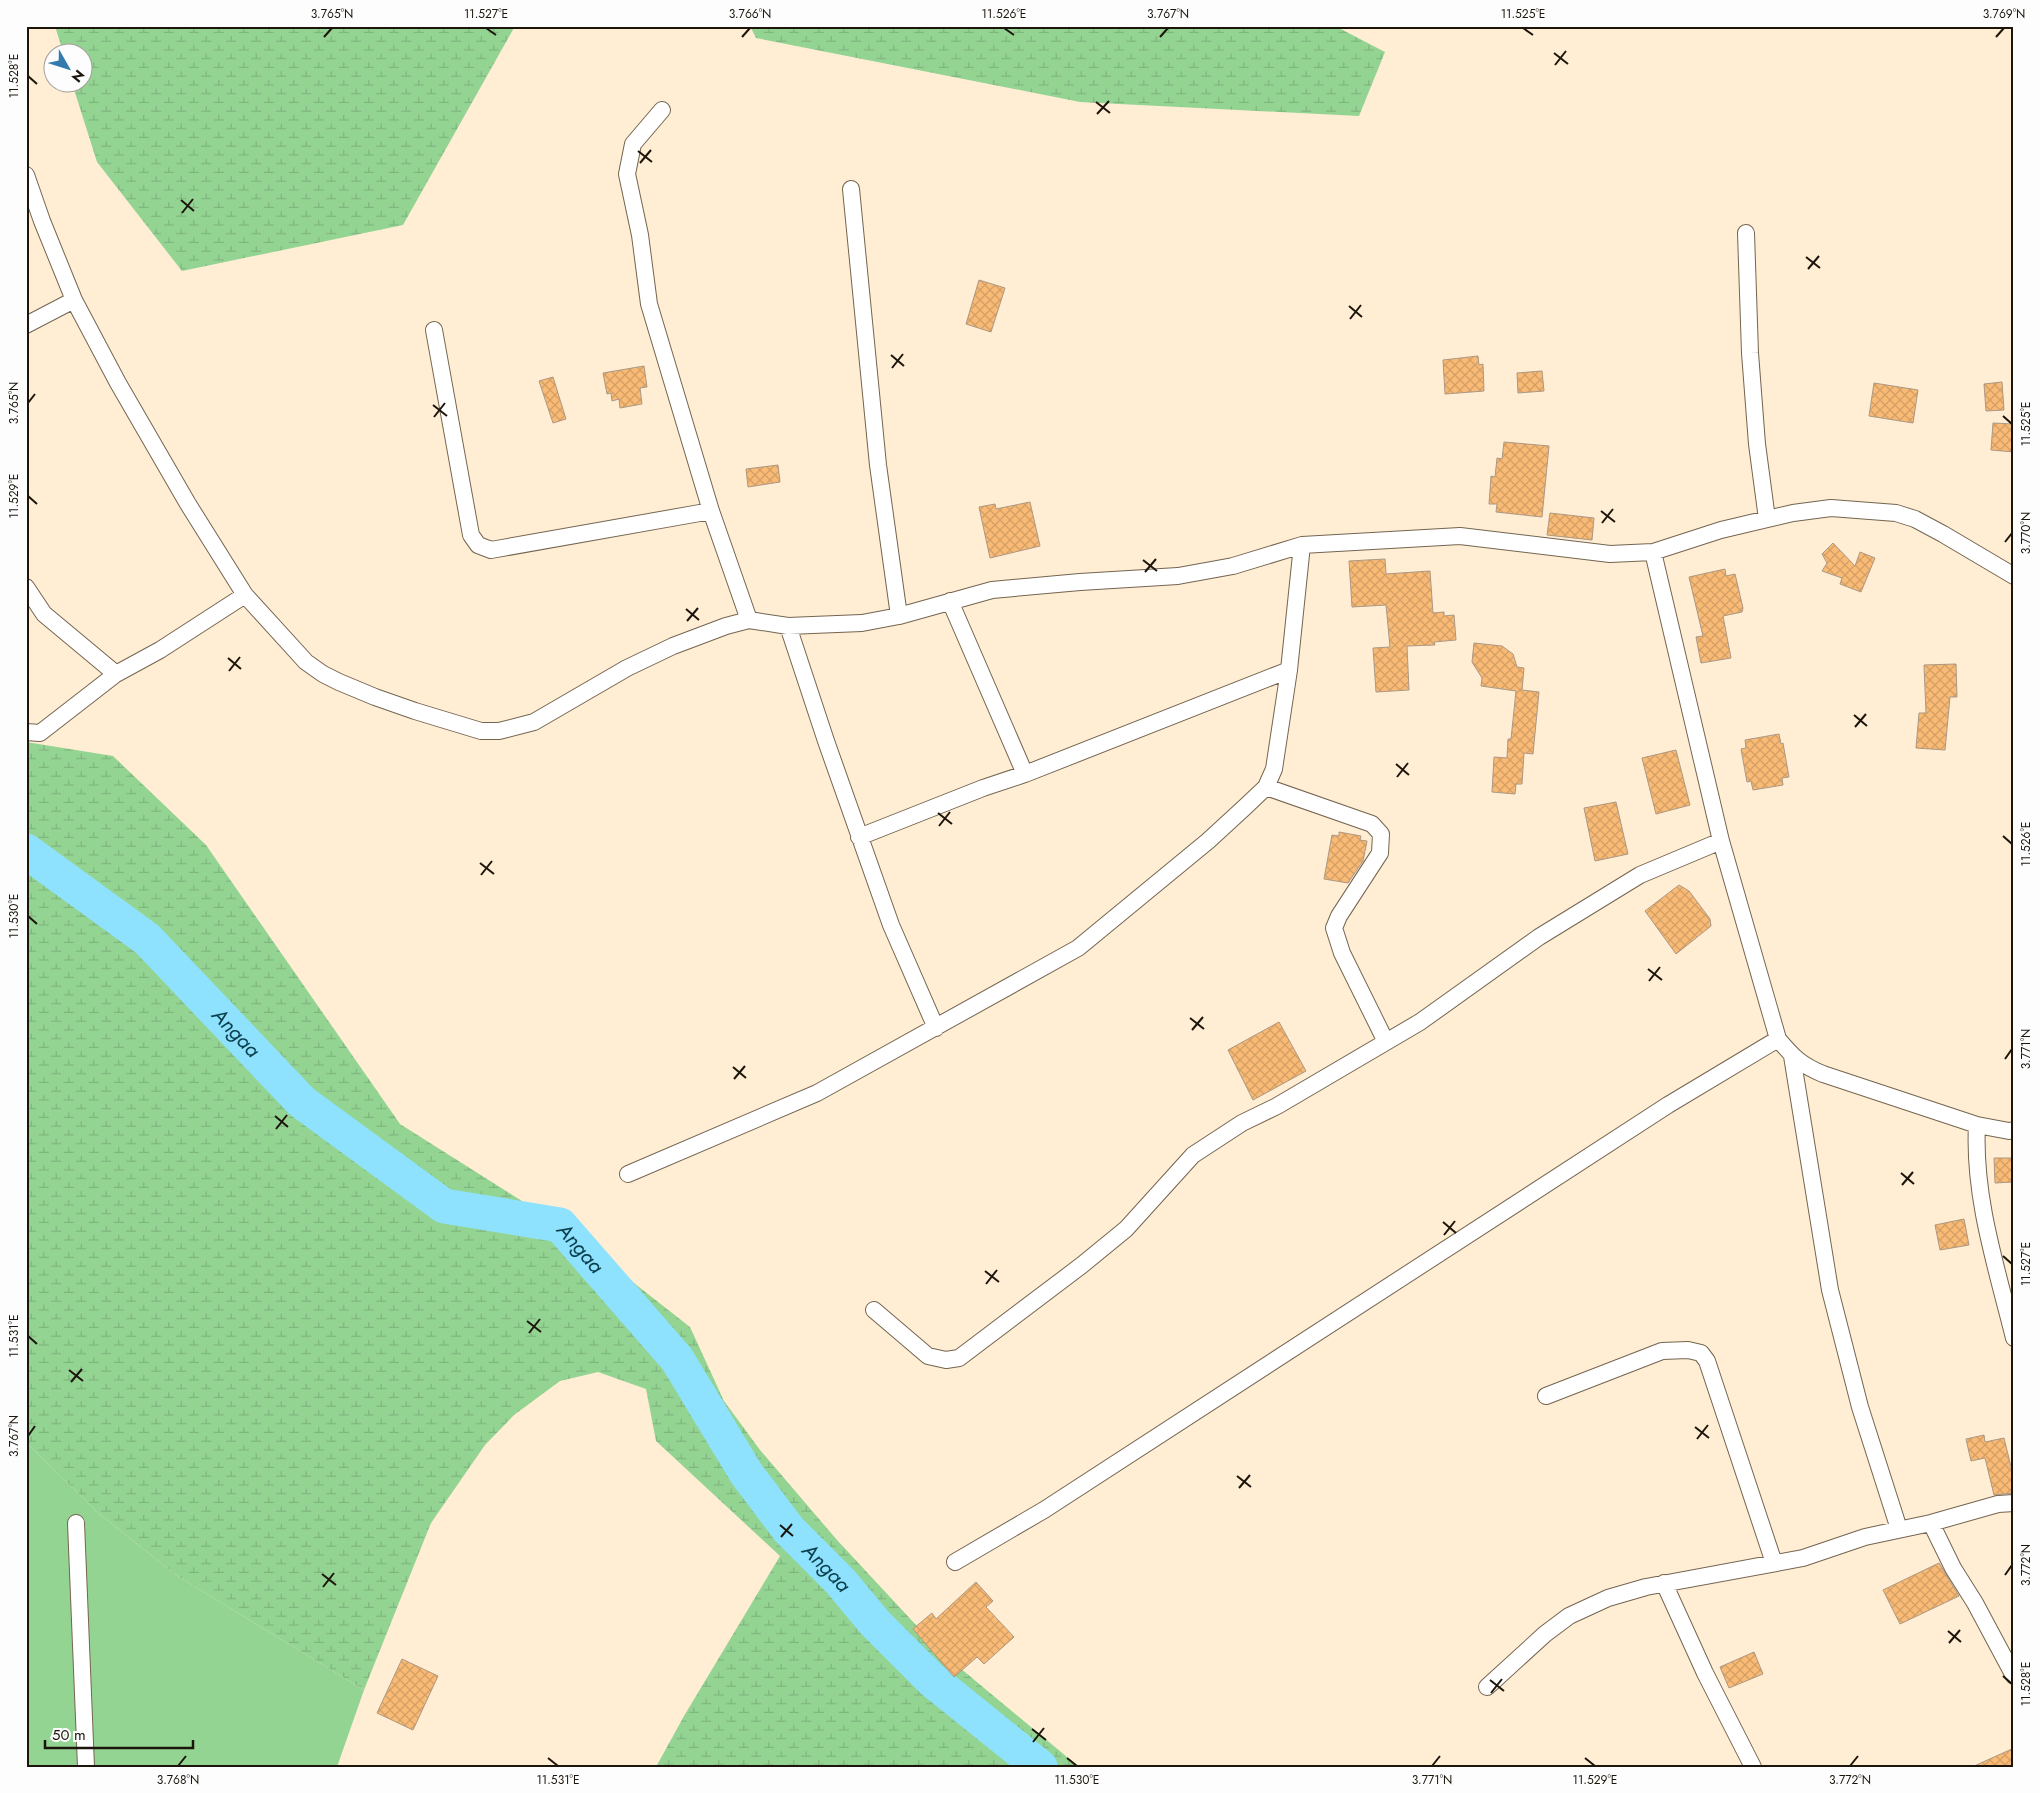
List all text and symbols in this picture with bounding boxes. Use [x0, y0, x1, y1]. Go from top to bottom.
text: 3.765°N [311, 5, 353, 23]
text: 11.527°E [464, 5, 508, 23]
text: 3.766°N [729, 5, 771, 23]
text: 11.526°E [982, 5, 1026, 23]
text: 3.767°N [1147, 5, 1189, 23]
text: 11.525°E [1501, 5, 1545, 23]
text: 3.769°N [1983, 5, 2025, 23]
north arrow [42, 42, 92, 92]
text: 11.528°E [5, 54, 23, 98]
text: N [67, 66, 89, 87]
text: 3.765°N [5, 382, 23, 424]
text: 11.525°E [2017, 402, 2035, 446]
text: 11.529°E [5, 474, 23, 518]
text: 3.770°N [2017, 512, 2035, 554]
text: 11.526°E [2017, 822, 2035, 866]
text: 11.530°E [5, 894, 23, 938]
water label: Angaa [204, 1000, 268, 1065]
text: 3.771°N [2017, 1029, 2035, 1069]
water label: Angaa [549, 1215, 611, 1281]
text: 11.527°E [2017, 1242, 2035, 1286]
text: 11.531°E [5, 1314, 23, 1358]
text: 3.767°N [5, 1415, 23, 1457]
water label: Angaa [795, 1536, 859, 1599]
text: 3.772°N [2017, 1544, 2035, 1586]
text: 11.528°E [2017, 1662, 2035, 1706]
scale bar [45, 1718, 192, 1750]
text: 50 m [52, 1724, 86, 1746]
text: 3.768°N [157, 1771, 199, 1789]
text: 11.531°E [536, 1771, 580, 1789]
text: 11.530°E [1055, 1771, 1099, 1789]
text: 3.771°N [1412, 1771, 1452, 1789]
text: 11.529°E [1573, 1771, 1617, 1789]
text: 3.772°N [1829, 1771, 1871, 1789]

